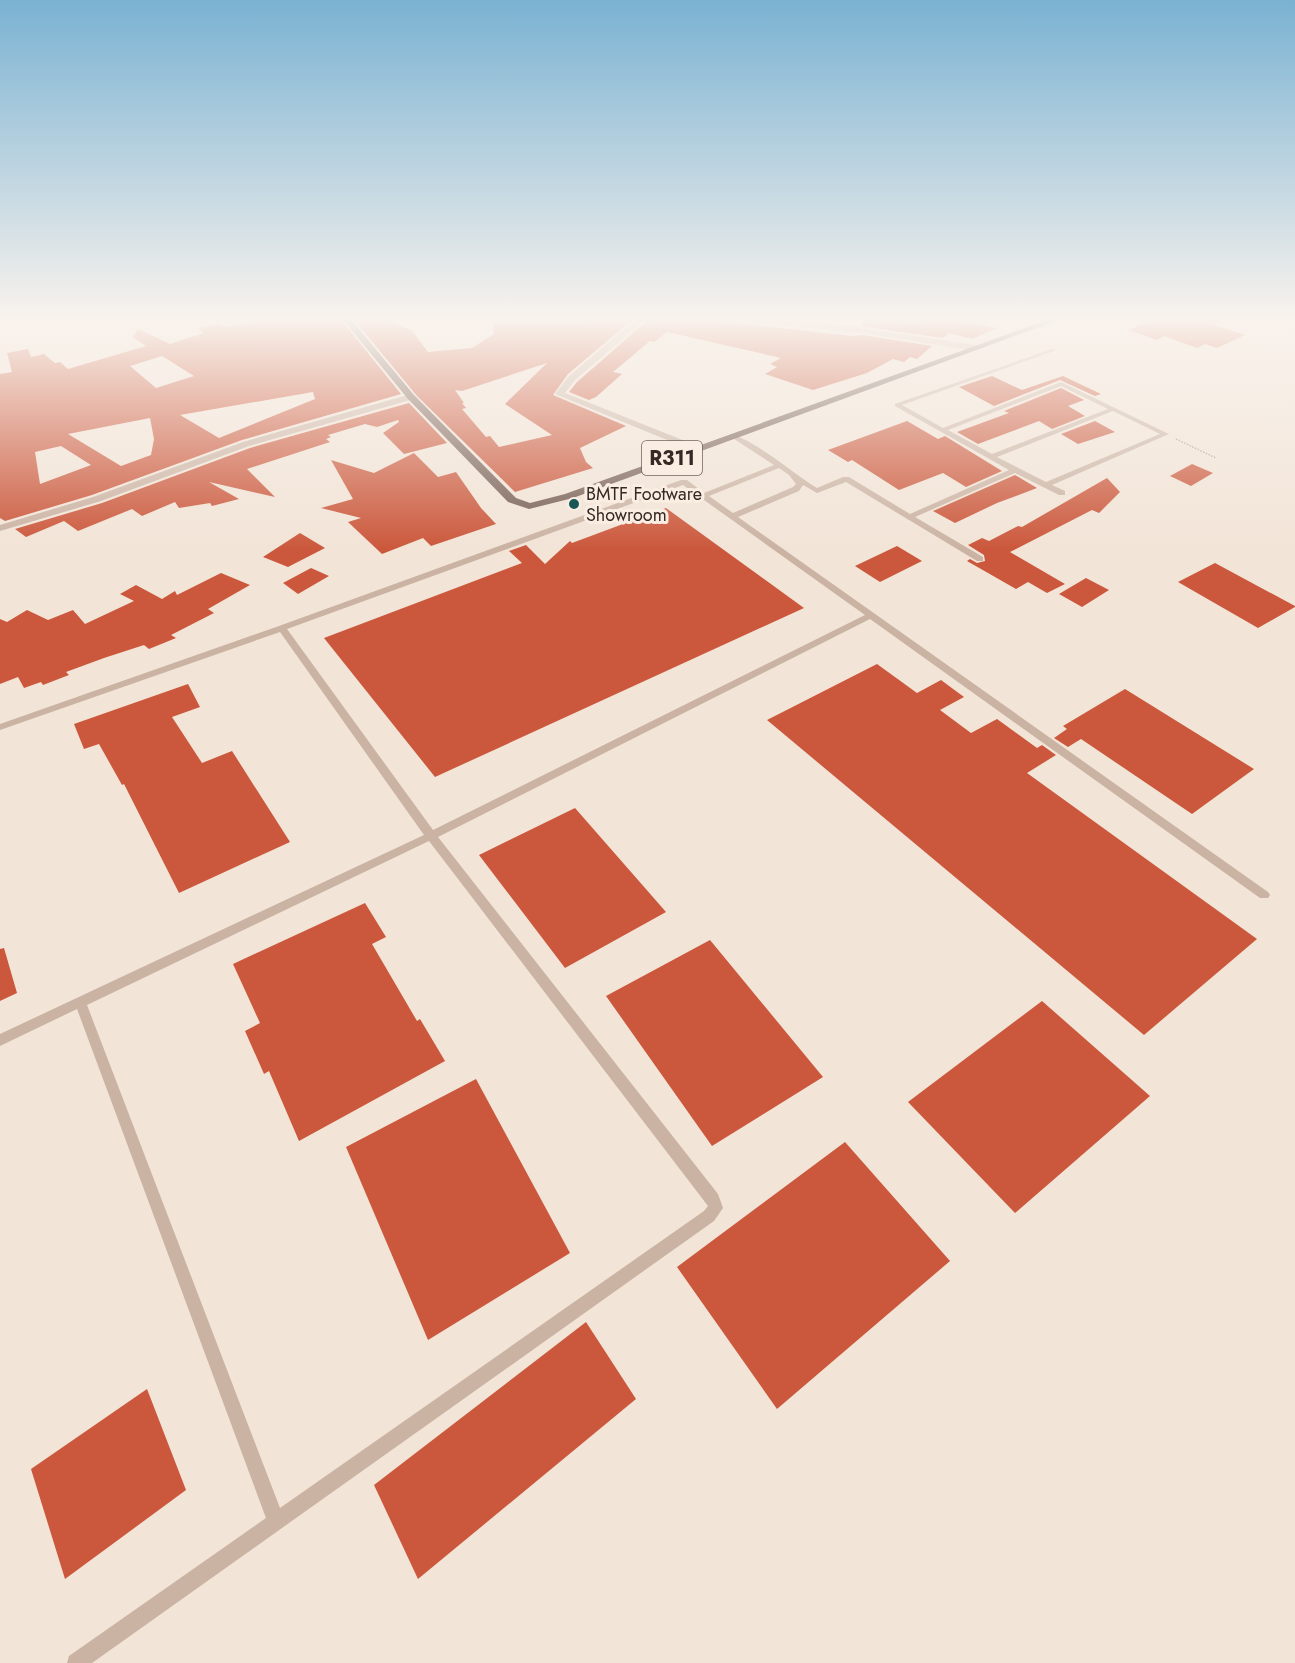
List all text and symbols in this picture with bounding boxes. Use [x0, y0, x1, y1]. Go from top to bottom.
road number: R311 [642, 441, 702, 475]
place label: BMTF Footware Showroom [586, 481, 702, 528]
marker: BMTF Footware Showroom [567, 497, 581, 511]

